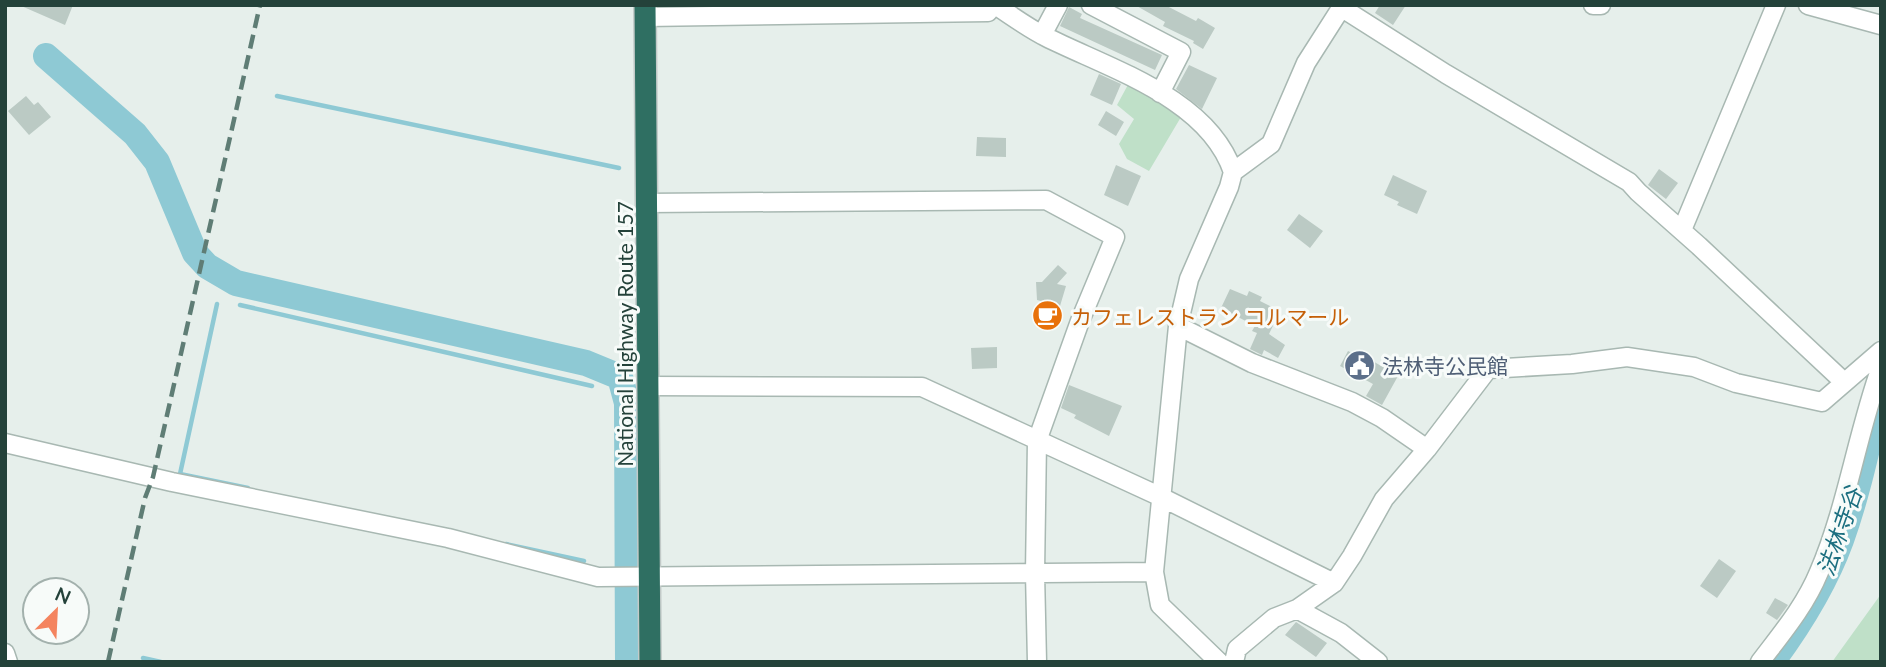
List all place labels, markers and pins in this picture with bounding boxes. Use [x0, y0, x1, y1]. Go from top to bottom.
cafe icon: カフェレストラン コルマール [1031, 299, 1065, 333]
place label: カフェレストラン コルマール [1071, 304, 1349, 329]
public building icon: 法林寺公民館 [1342, 348, 1376, 382]
place label: 法林寺公民館 [1382, 353, 1508, 378]

